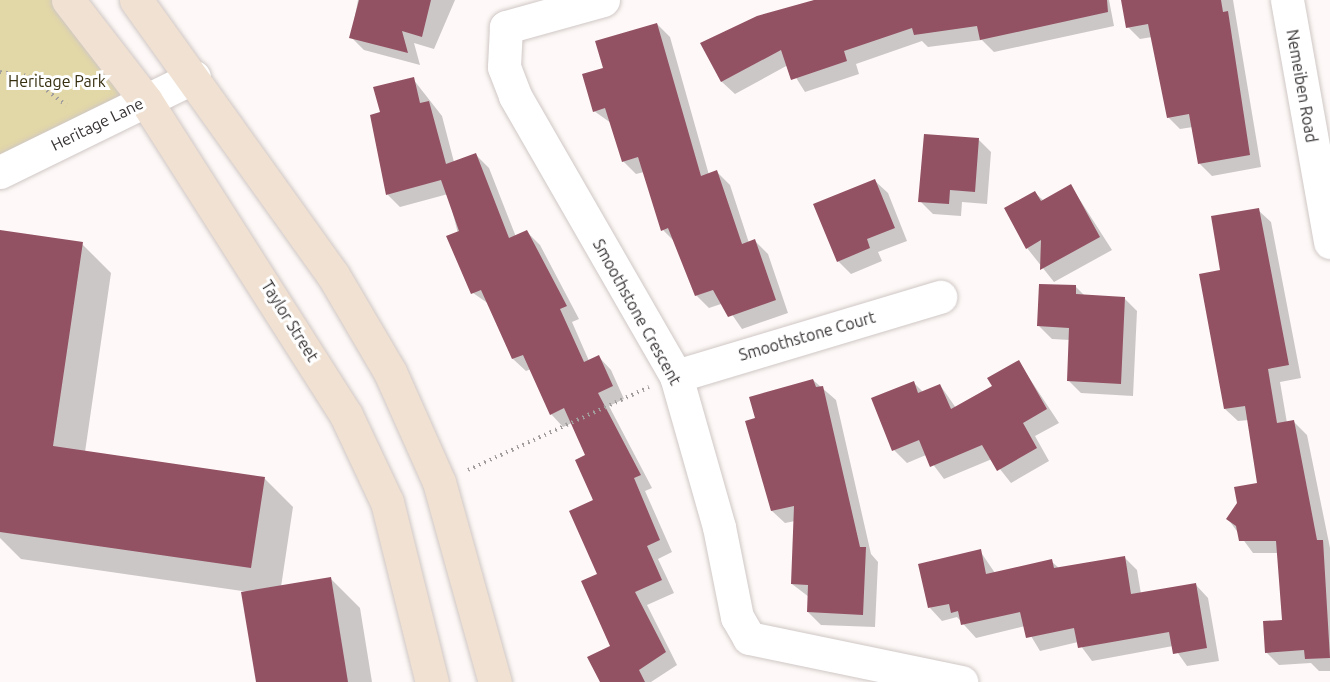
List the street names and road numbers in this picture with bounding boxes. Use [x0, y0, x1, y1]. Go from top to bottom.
street label: Nemeiben Road [1283, 28, 1321, 144]
street label: Heritage Lane [48, 93, 146, 155]
street label: Smoothstone Crescent [589, 236, 685, 388]
street label: Taylor Street [257, 277, 323, 365]
street label: Smoothstone Court [737, 307, 877, 365]

